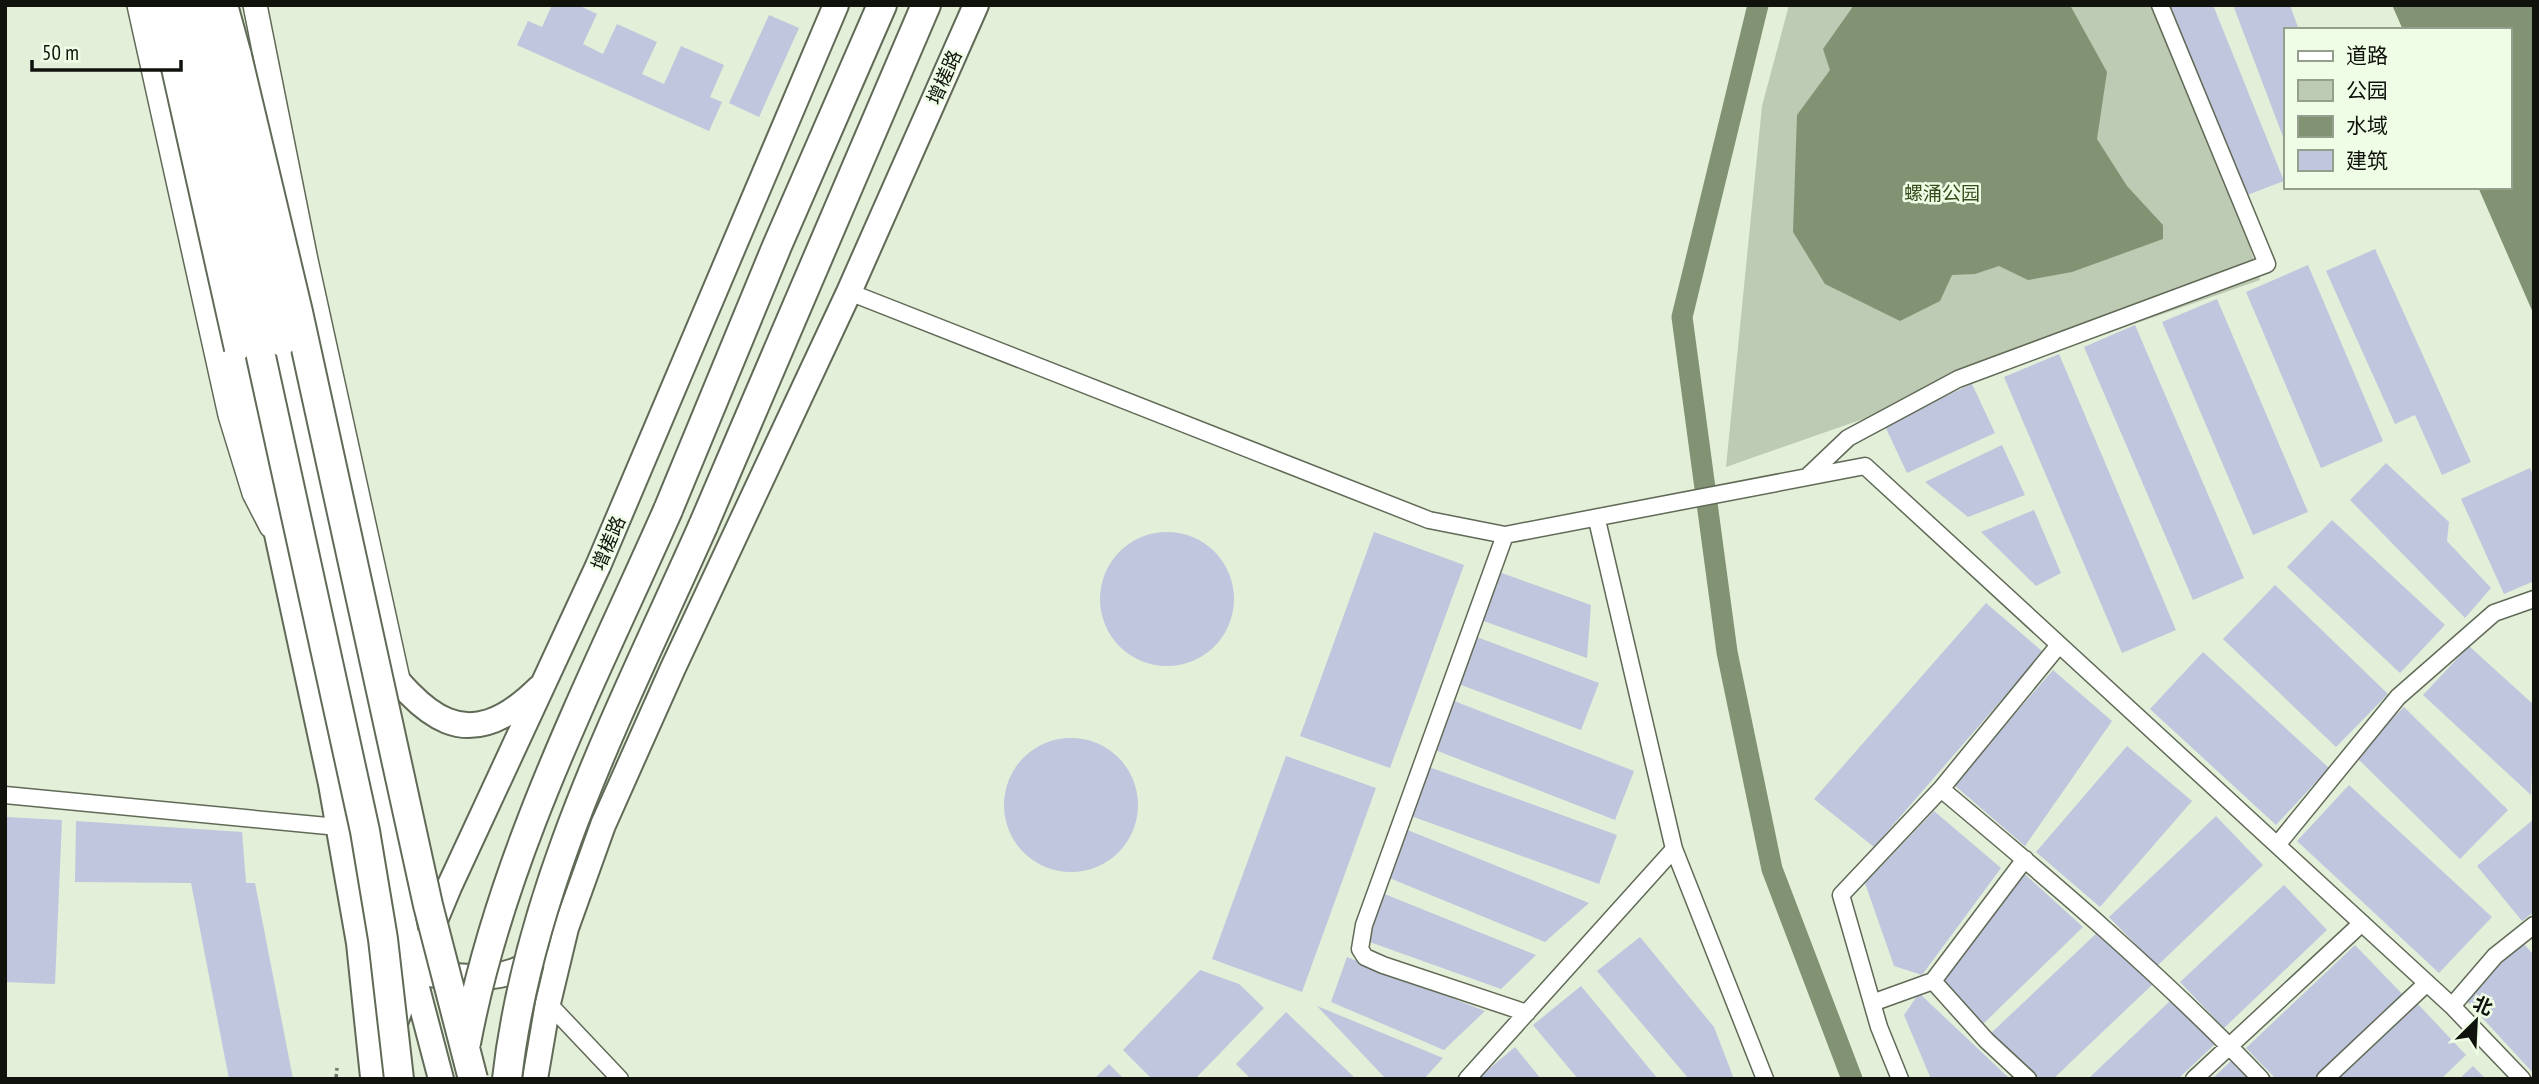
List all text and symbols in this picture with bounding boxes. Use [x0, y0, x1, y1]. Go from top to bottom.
scale bar [32, 28, 180, 72]
legend [2284, 28, 2511, 189]
text: 50 m [42, 39, 79, 66]
text: 道路 [2346, 42, 2388, 69]
street label: 增槎路 [921, 46, 967, 108]
text: 公园 [2346, 77, 2388, 104]
text: 水域 [2346, 112, 2388, 139]
text: 建筑 [2346, 147, 2388, 174]
park label: 螺涌公园 [1904, 181, 1980, 205]
street label: 增槎路 [586, 512, 630, 574]
north arrow [2441, 986, 2511, 1056]
text: 北 [2469, 991, 2496, 1020]

